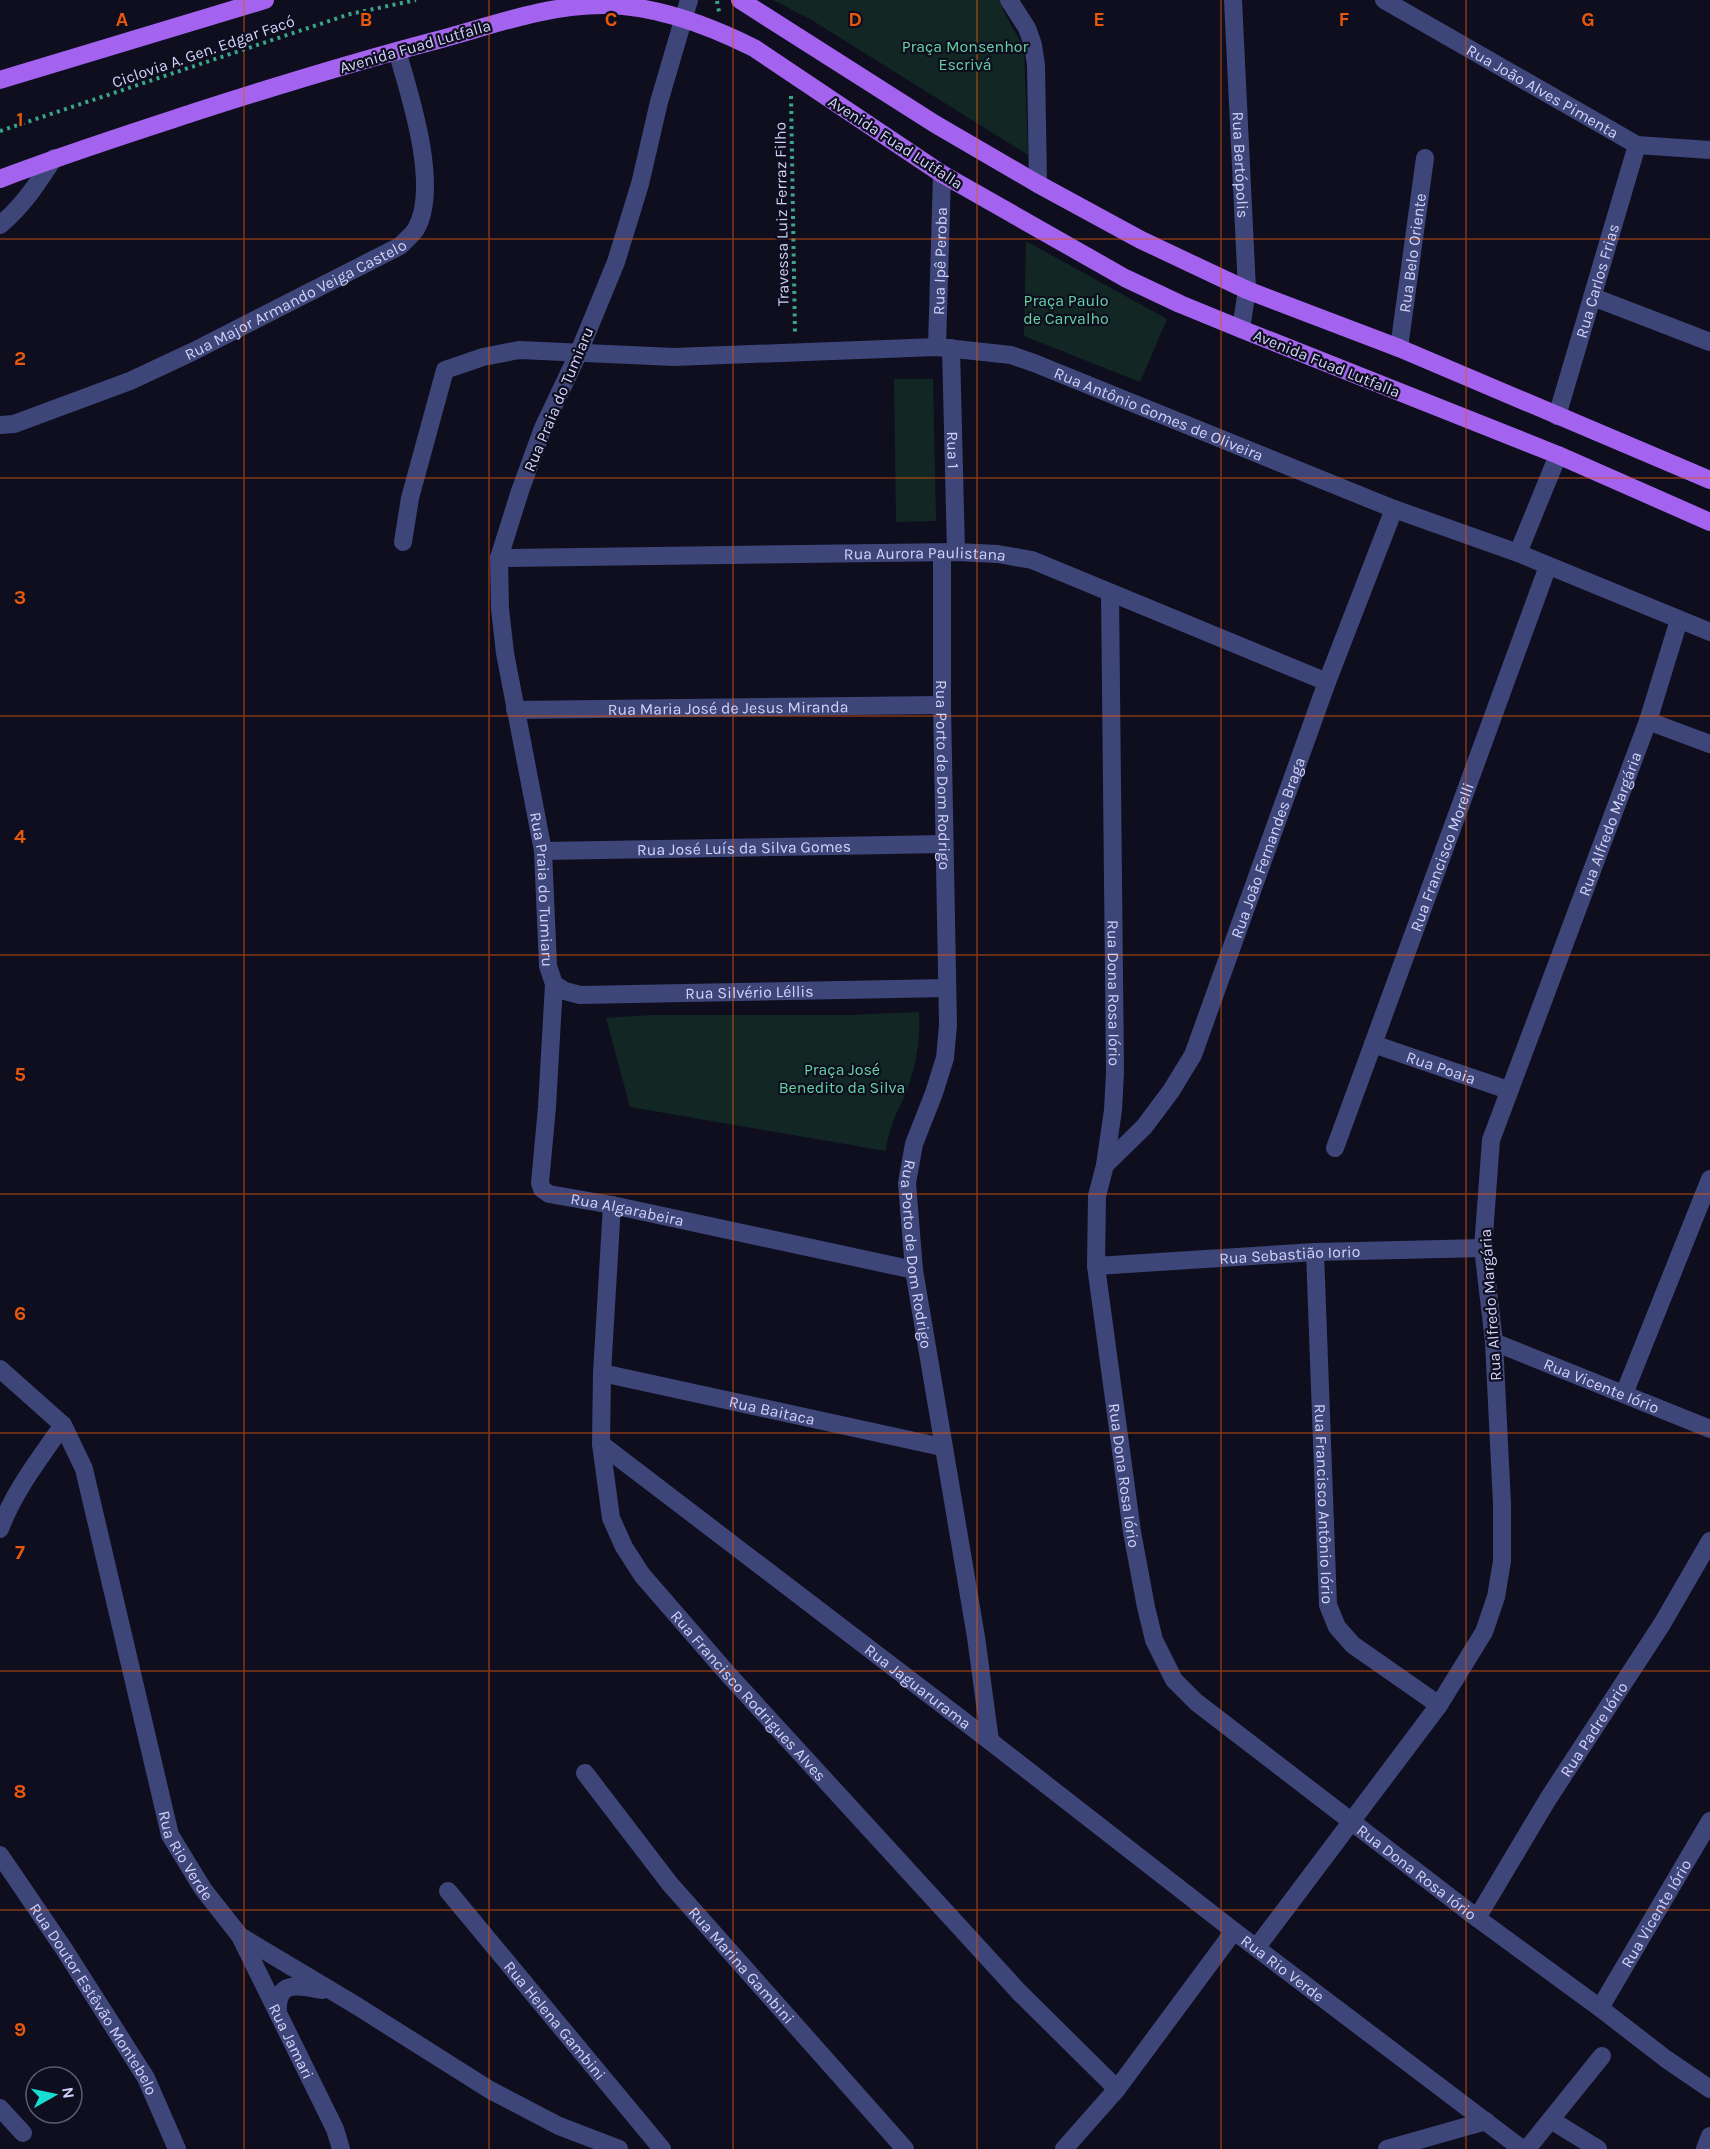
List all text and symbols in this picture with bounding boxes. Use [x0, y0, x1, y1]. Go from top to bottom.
text: B [360, 8, 372, 31]
text: C [605, 8, 617, 31]
text: D [848, 8, 862, 31]
text: E [1093, 8, 1105, 31]
text: F [1339, 8, 1350, 31]
text: G [1581, 8, 1595, 31]
street label: Ciclovia A. Gen. Edgar Facó [109, 11, 297, 91]
street label: Avenida Fuad Lutfalla [337, 16, 493, 77]
park label: Praça Monsenhor Escrivá [902, 37, 1029, 74]
street label: Rua João Alves Pimenta [1463, 40, 1622, 142]
street label: Avenida Fuad Lutfalla [825, 92, 967, 193]
text: 1 [16, 108, 24, 131]
street label: Rua Bertópolis [1228, 111, 1253, 219]
street label: Travessa Luiz Ferraz Filho [770, 122, 793, 306]
street label: Rua Belo Oriente [1395, 192, 1430, 314]
street label: Rua Ipê Peroba [929, 207, 951, 315]
street label: Rua Carlos Frias [1572, 222, 1623, 340]
street label: Rua Major Armando Veiga Castelo [182, 236, 411, 364]
park label: Praça Paulo de Carvalho [1023, 291, 1109, 328]
street label: Rua Praia do Tumiaru [519, 324, 598, 475]
street label: Avenida Fuad Lutfalla [1251, 325, 1403, 402]
text: 2 [14, 347, 26, 370]
street label: Rua Antônio Gomes de Oliveira [1051, 363, 1266, 465]
street label: Rua 1 [943, 431, 963, 469]
street label: Rua Aurora Paulistana [844, 543, 1008, 565]
text: 3 [14, 586, 26, 609]
street label: Rua Porto de Dom Rodrigo [932, 680, 954, 870]
street label: Rua Maria José de Jesus Miranda [607, 697, 849, 719]
street label: Rua Alfredo Margária [1574, 749, 1646, 899]
street label: Rua João Fernandes Braga [1227, 755, 1309, 941]
street label: Rua Francisco Morelli [1406, 780, 1478, 934]
street label: Rua Praia do Tumiaru [526, 810, 557, 967]
text: 4 [14, 825, 26, 848]
street label: Rua José Luís da Silva Gomes [637, 837, 851, 859]
street label: Rua Dona Rosa Iório [1103, 920, 1124, 1066]
street label: Rua Silvério Léllis [685, 982, 814, 1003]
street label: Rua Poaia [1404, 1047, 1478, 1088]
park label: Praça José Benedito da Silva [779, 1060, 905, 1097]
text: 5 [14, 1063, 26, 1086]
street label: Rua Porto de Dom Rodrigo [897, 1158, 936, 1350]
street label: Rua Algarabeira [569, 1189, 686, 1230]
street label: Rua Alfredo Margária [1476, 1228, 1505, 1382]
street label: Rua Sebastião Iorio [1218, 1242, 1361, 1268]
text: 6 [14, 1302, 26, 1325]
street label: Rua Vicente Iório [1541, 1354, 1662, 1418]
street label: Rua Baitaca [727, 1392, 817, 1429]
street label: Rua Dona Rosa Iório [1105, 1402, 1144, 1549]
street label: Rua Francisco Antônio Iório [1311, 1403, 1337, 1604]
text: 7 [15, 1541, 25, 1564]
street label: Rua Francisco Rodrigues Alves [667, 1606, 830, 1785]
street label: Rua Jaguarurama [861, 1640, 975, 1733]
street label: Rua Padre Iório [1556, 1678, 1632, 1781]
text: 8 [14, 1780, 26, 1803]
street label: Rua Rio Verde [155, 1809, 217, 1904]
street label: Rua Dona Rosa Iório [1353, 1820, 1480, 1924]
street label: Rua Vicente Iório [1617, 1856, 1695, 1971]
street label: Rua Doutor Estêvão Montebelo [26, 1900, 161, 2098]
street label: Rua Marina Gambini [684, 1903, 798, 2028]
street label: Rua Rio Verde [1237, 1931, 1328, 2006]
street label: Rua Helena Gambini [500, 1957, 610, 2084]
street label: Rua Jamari [265, 2000, 318, 2082]
text: 9 [14, 2018, 26, 2041]
north arrow [24, 2065, 84, 2125]
text: N [58, 2086, 79, 2100]

